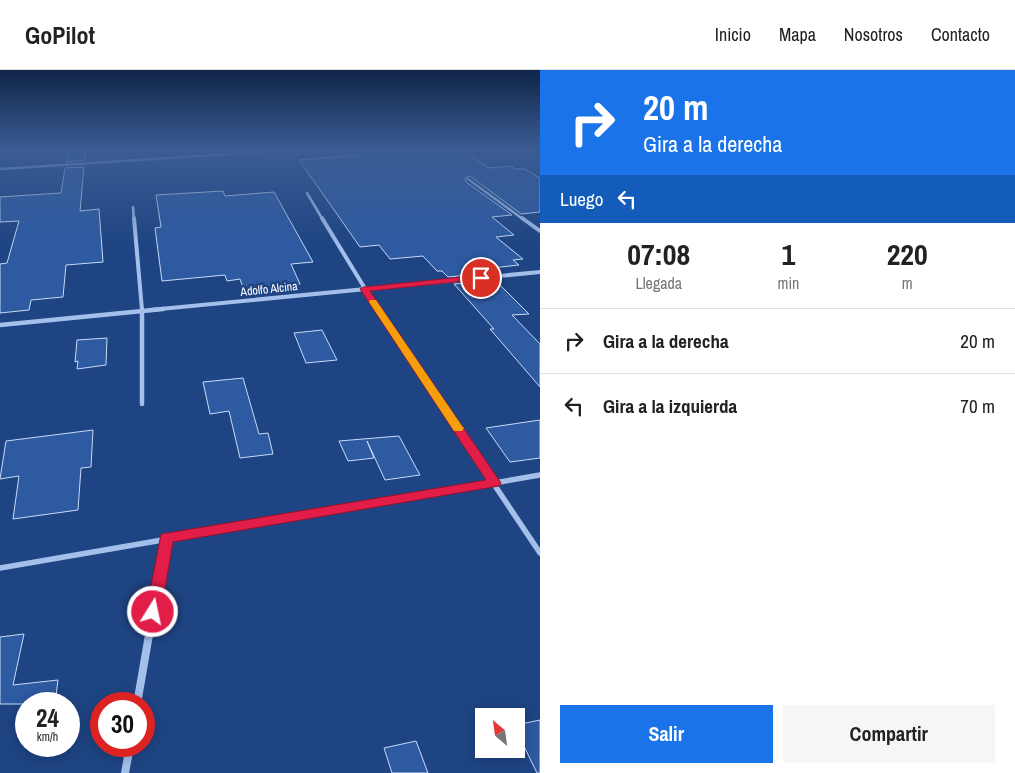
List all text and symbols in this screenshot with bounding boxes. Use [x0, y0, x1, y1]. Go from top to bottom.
text: GoPilot [25, 19, 95, 51]
text: Inicio [715, 22, 751, 47]
text: Mapa [779, 22, 816, 47]
text: Nosotros [844, 22, 903, 47]
text: Contacto [931, 22, 990, 47]
text: 20 m [643, 84, 708, 131]
icon: right [560, 90, 625, 155]
text: Gira a la derecha [643, 129, 782, 159]
icon: left [613, 185, 641, 213]
text: Luego [560, 186, 603, 212]
text: 07:08 [627, 234, 690, 274]
text: 1 [782, 234, 795, 274]
text: 220 [887, 234, 928, 274]
pin [460, 257, 502, 299]
icon: arrive [467, 264, 495, 292]
text: Llegada [635, 272, 682, 294]
text: min [777, 272, 799, 294]
text: m [902, 272, 913, 294]
street label: Adolfo Alcina [239, 278, 299, 300]
icon: right [560, 327, 588, 355]
text: Gira a la derecha [603, 328, 729, 354]
text: 20 m [960, 328, 995, 354]
icon: left [560, 392, 588, 420]
text: Gira a la izquierda [603, 393, 737, 419]
text: 70 m [960, 393, 995, 419]
position arrow [126, 585, 178, 637]
speed limit sign: 30 [90, 692, 155, 757]
text: 24 [36, 701, 59, 735]
button: Salir [560, 705, 773, 763]
button: Compartir [783, 705, 995, 763]
north arrow [475, 708, 525, 758]
map controls [475, 708, 525, 758]
text: km/h [37, 729, 58, 745]

